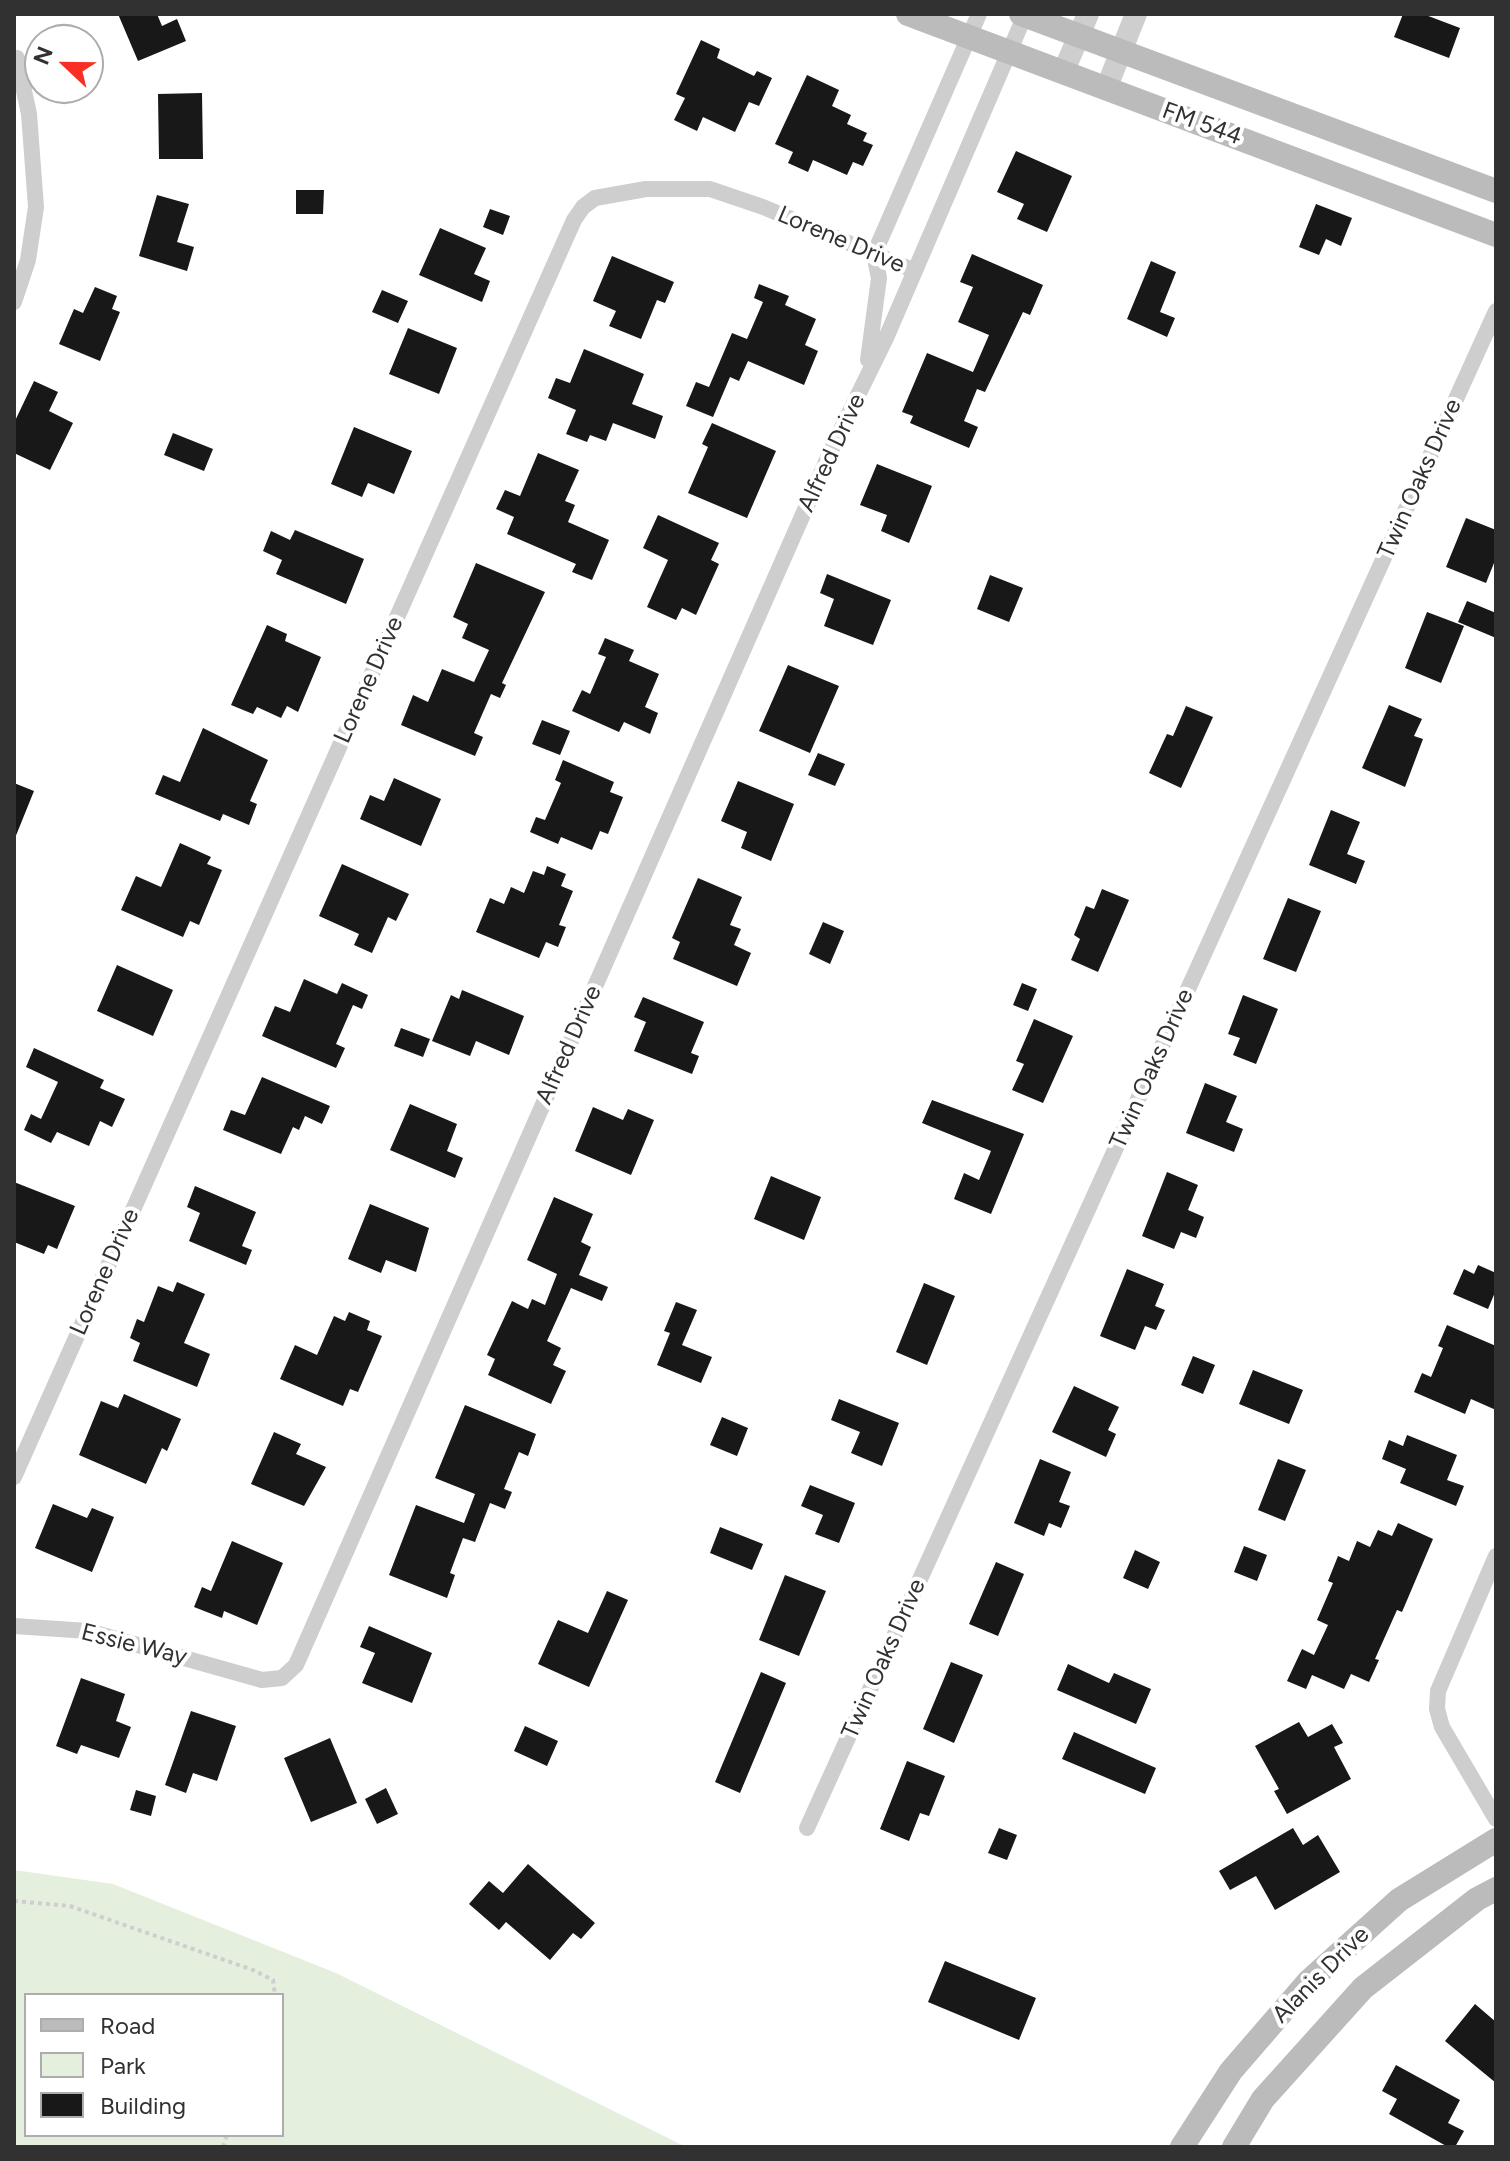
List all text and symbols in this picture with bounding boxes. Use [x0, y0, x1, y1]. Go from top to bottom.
north arrow [24, 24, 104, 104]
text: N [27, 43, 59, 69]
street label: FM 544 [1158, 96, 1246, 152]
street label: Lorene Drive [773, 200, 909, 280]
street label: Alfred Drive [792, 389, 872, 517]
street label: Twin Oaks Drive [1372, 395, 1468, 563]
street label: Lorene Drive [328, 612, 410, 748]
street label: Alfred Drive [530, 981, 608, 1109]
street label: Twin Oaks Drive [1104, 985, 1200, 1153]
street label: Lorene Drive [64, 1204, 146, 1340]
street label: Twin Oaks Drive [836, 1575, 932, 1743]
street label: Essie Way [78, 1618, 190, 1672]
street label: Alanis Drive [1267, 1921, 1375, 2029]
legend [24, 1993, 284, 2137]
text: Road [100, 2011, 155, 2040]
text: Park [100, 2051, 146, 2080]
text: Building [100, 2091, 186, 2120]

